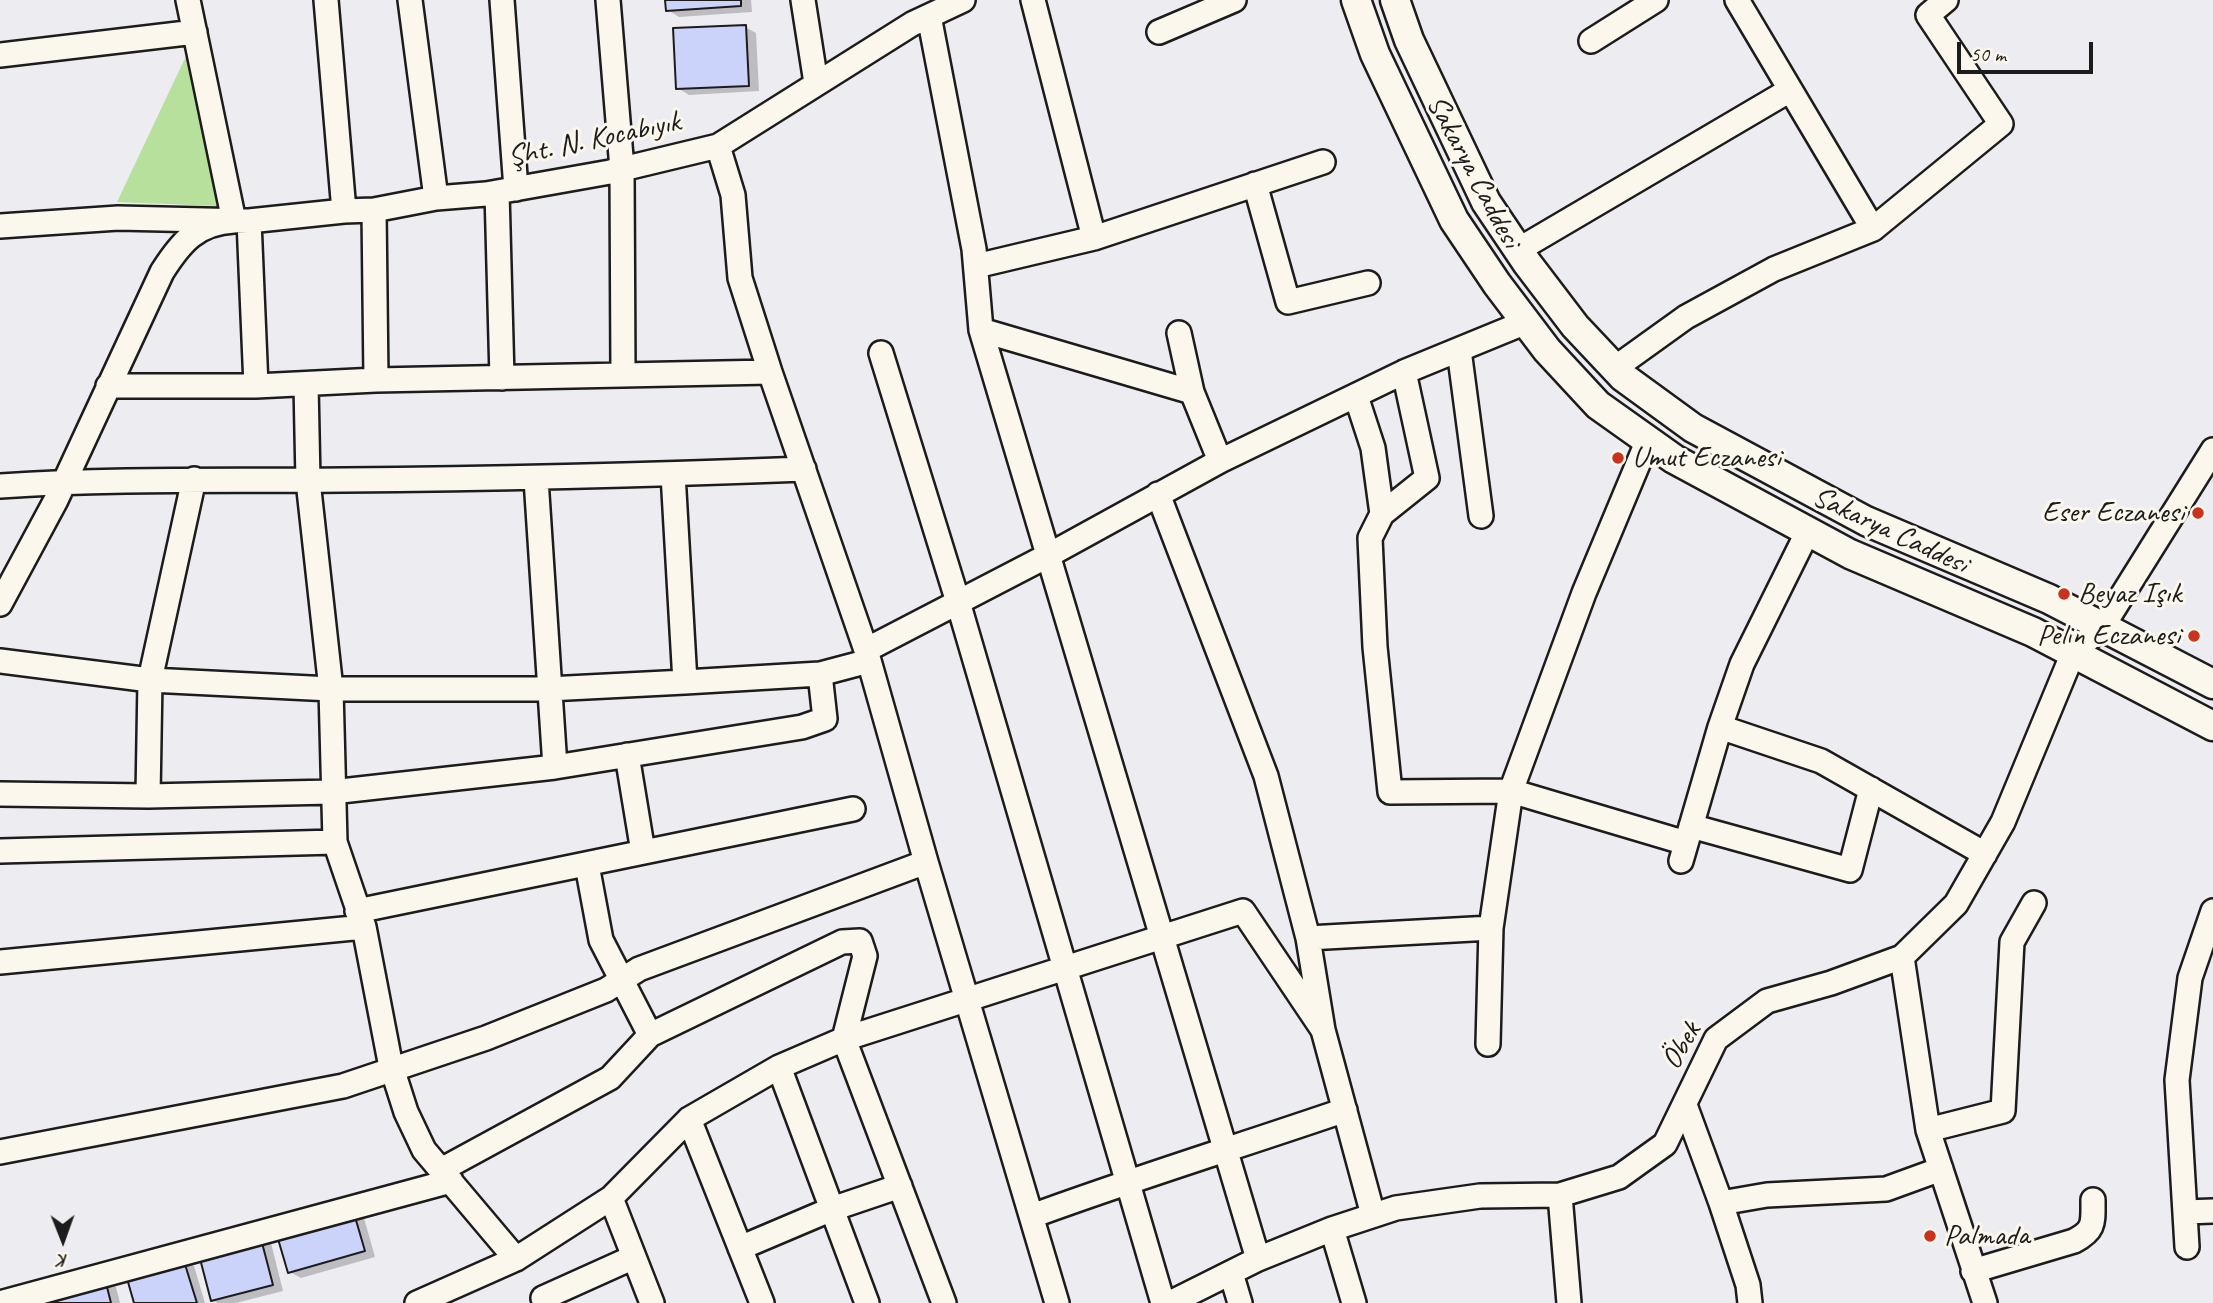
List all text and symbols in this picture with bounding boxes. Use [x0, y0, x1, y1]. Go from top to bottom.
scale bar [1961, 28, 2098, 72]
text: 50 m [1970, 41, 2006, 67]
street label: Sakarya Caddesi [1418, 90, 1528, 254]
street label: Şht. N. Kocabıyık [505, 104, 683, 176]
place label: Umut Eczanesi [1632, 440, 1781, 476]
marker: Umut Eczanesi [1610, 450, 1626, 466]
street label: Sakarya Caddesi [1807, 479, 1973, 583]
place label: Eser Eczanesi [2042, 495, 2184, 531]
marker: Eser Eczanesi [2190, 505, 2206, 521]
place label: Beyaz Işık [2078, 576, 2181, 612]
marker: Beyaz Işık [2056, 586, 2072, 602]
place label: Pelin Eczanesi [2037, 618, 2180, 654]
marker: Pelin Eczanesi [2186, 628, 2202, 644]
street label: Öbek [1654, 1016, 1710, 1076]
north arrow [28, 1205, 98, 1275]
place label: Palmada [1944, 1218, 2029, 1254]
marker: Palmada [1922, 1228, 1938, 1244]
text: K [58, 1249, 68, 1273]

